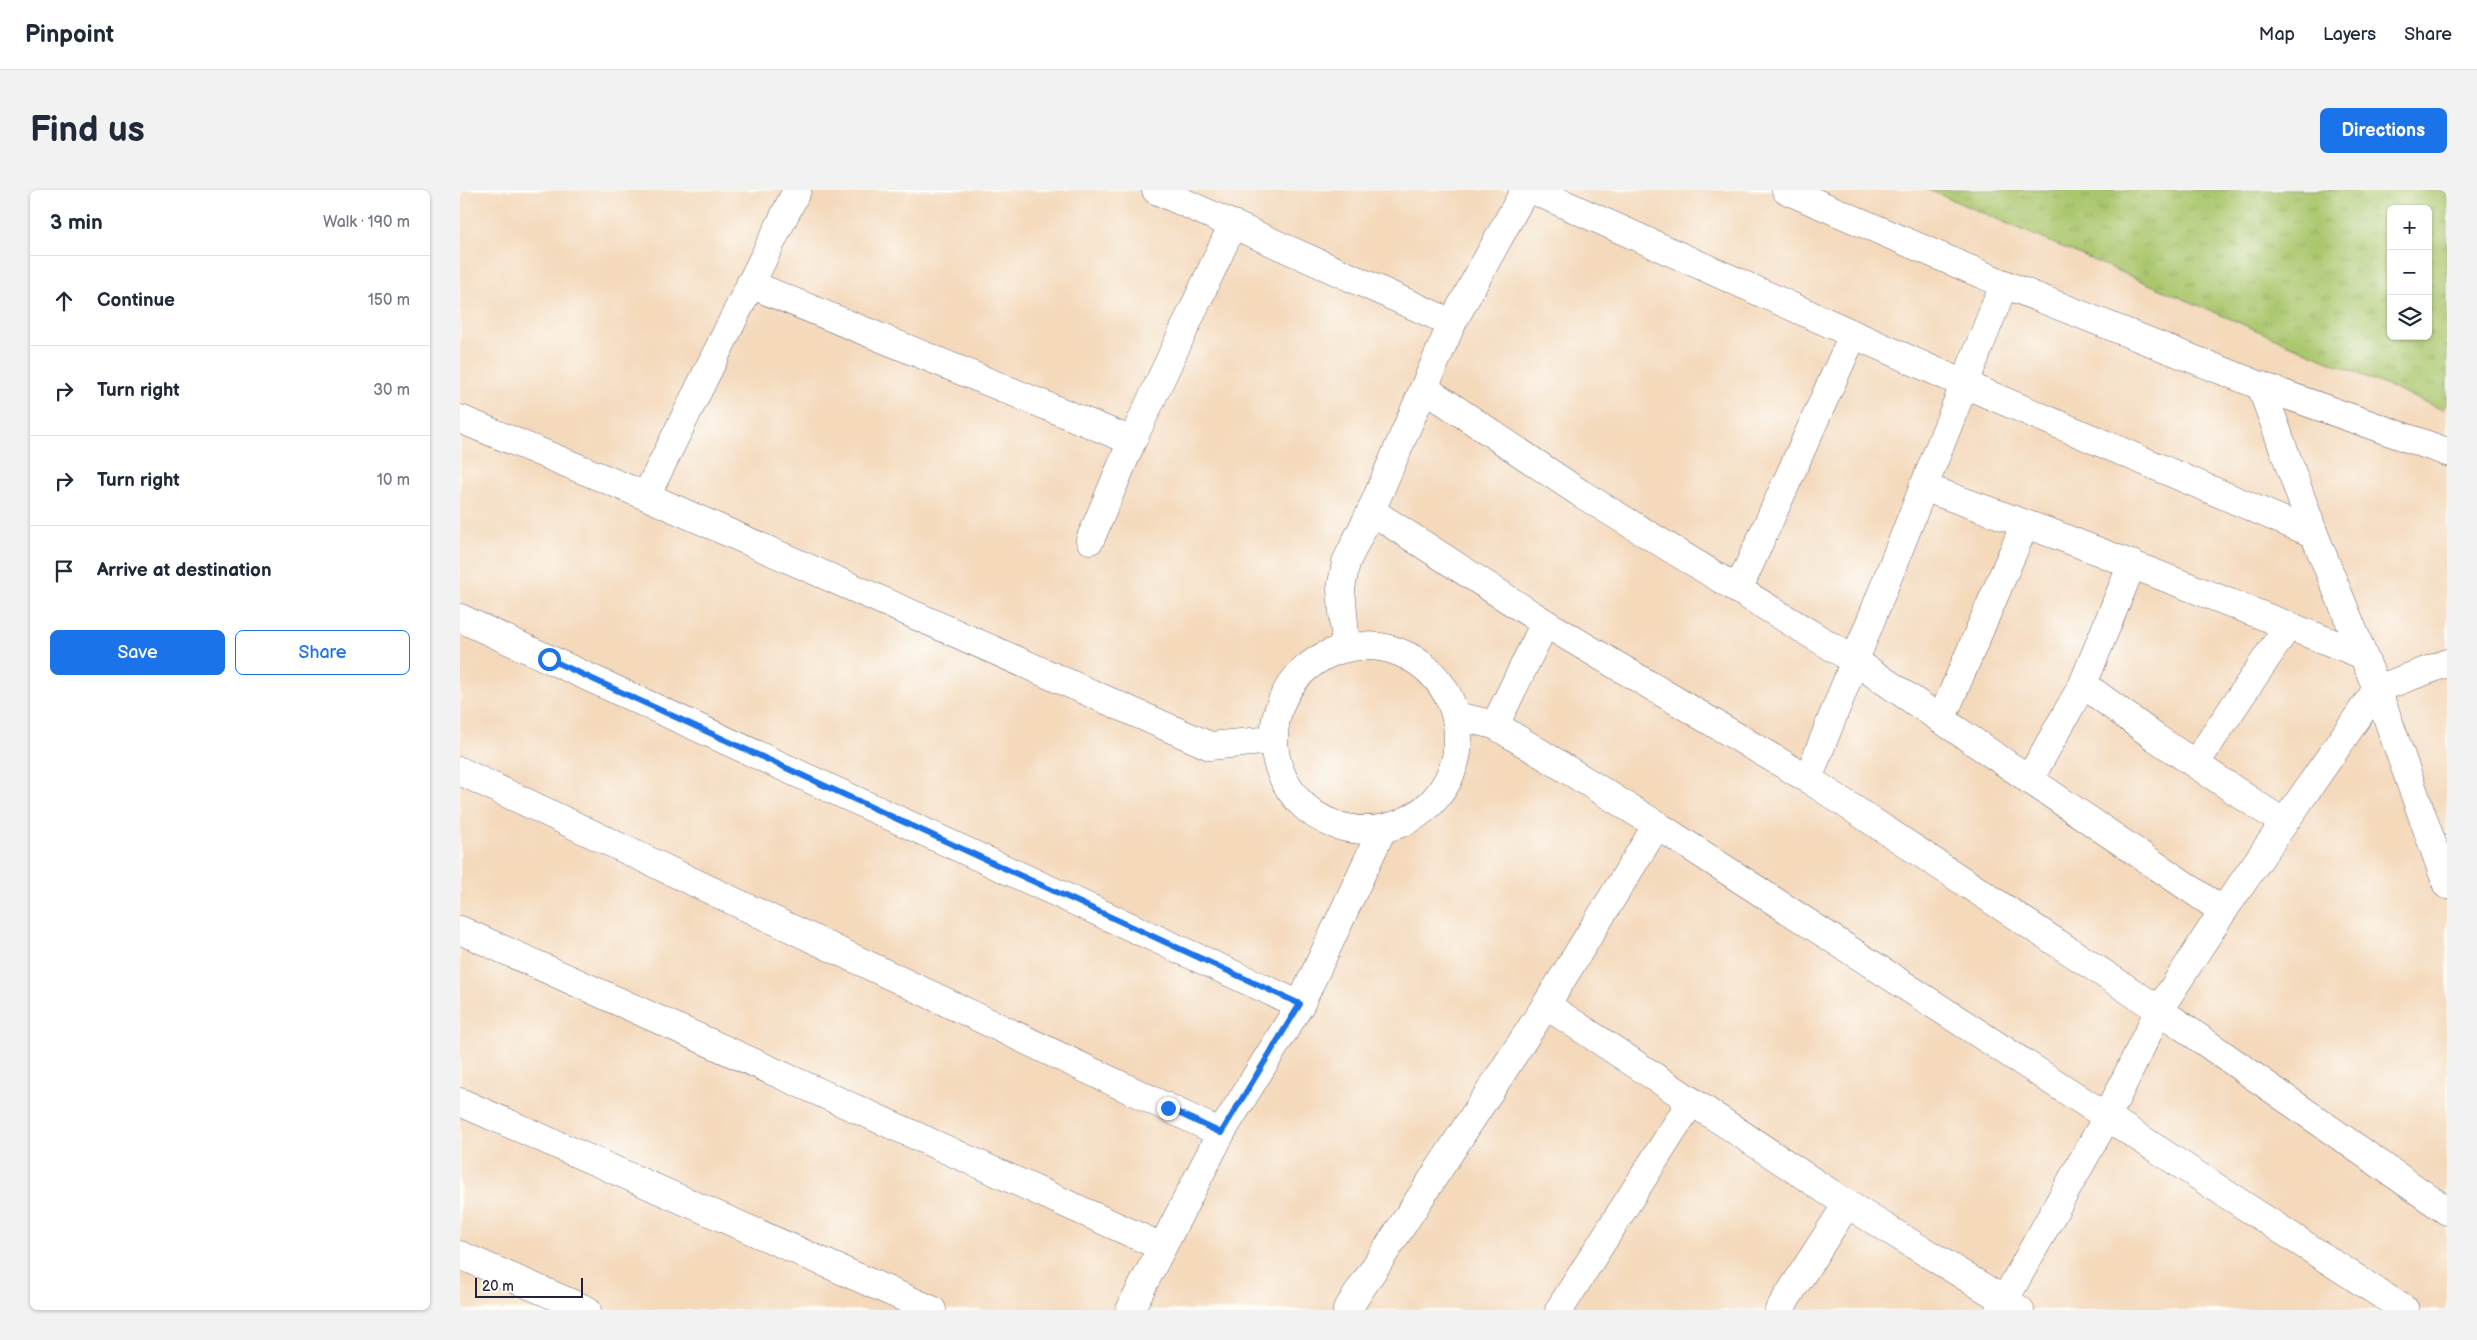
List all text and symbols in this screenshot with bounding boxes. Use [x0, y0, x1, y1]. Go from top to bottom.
text: Pinpoint [25, 20, 114, 49]
text: Map [2259, 24, 2295, 45]
text: Layers [2323, 24, 2376, 45]
text: Share [2404, 24, 2452, 45]
button: Directions [2320, 108, 2447, 153]
text: Find us [30, 109, 145, 152]
map controls [2387, 205, 2432, 340]
button: + [2387, 205, 2432, 250]
text: 3 min [50, 210, 103, 235]
text: Walk · 190 m [323, 213, 410, 232]
button: − [2387, 250, 2432, 295]
icon: ahead [50, 287, 78, 315]
text: Continue [97, 289, 175, 312]
text: 150 m [368, 291, 410, 310]
button: layers [2387, 295, 2432, 340]
icon: right [50, 377, 78, 405]
text: Turn right [97, 379, 180, 402]
text: 30 m [373, 381, 410, 400]
icon: right [50, 467, 78, 495]
text: Turn right [97, 469, 180, 492]
text: 10 m [377, 471, 410, 490]
icon: arrive [50, 557, 78, 585]
text: Arrive at destination [97, 559, 272, 582]
button: Save [50, 630, 225, 675]
button: Share [235, 630, 410, 675]
route start [538, 648, 561, 671]
route end [1157, 1097, 1180, 1120]
scale bar [475, 1275, 582, 1298]
text: 20 m [482, 1278, 514, 1295]

